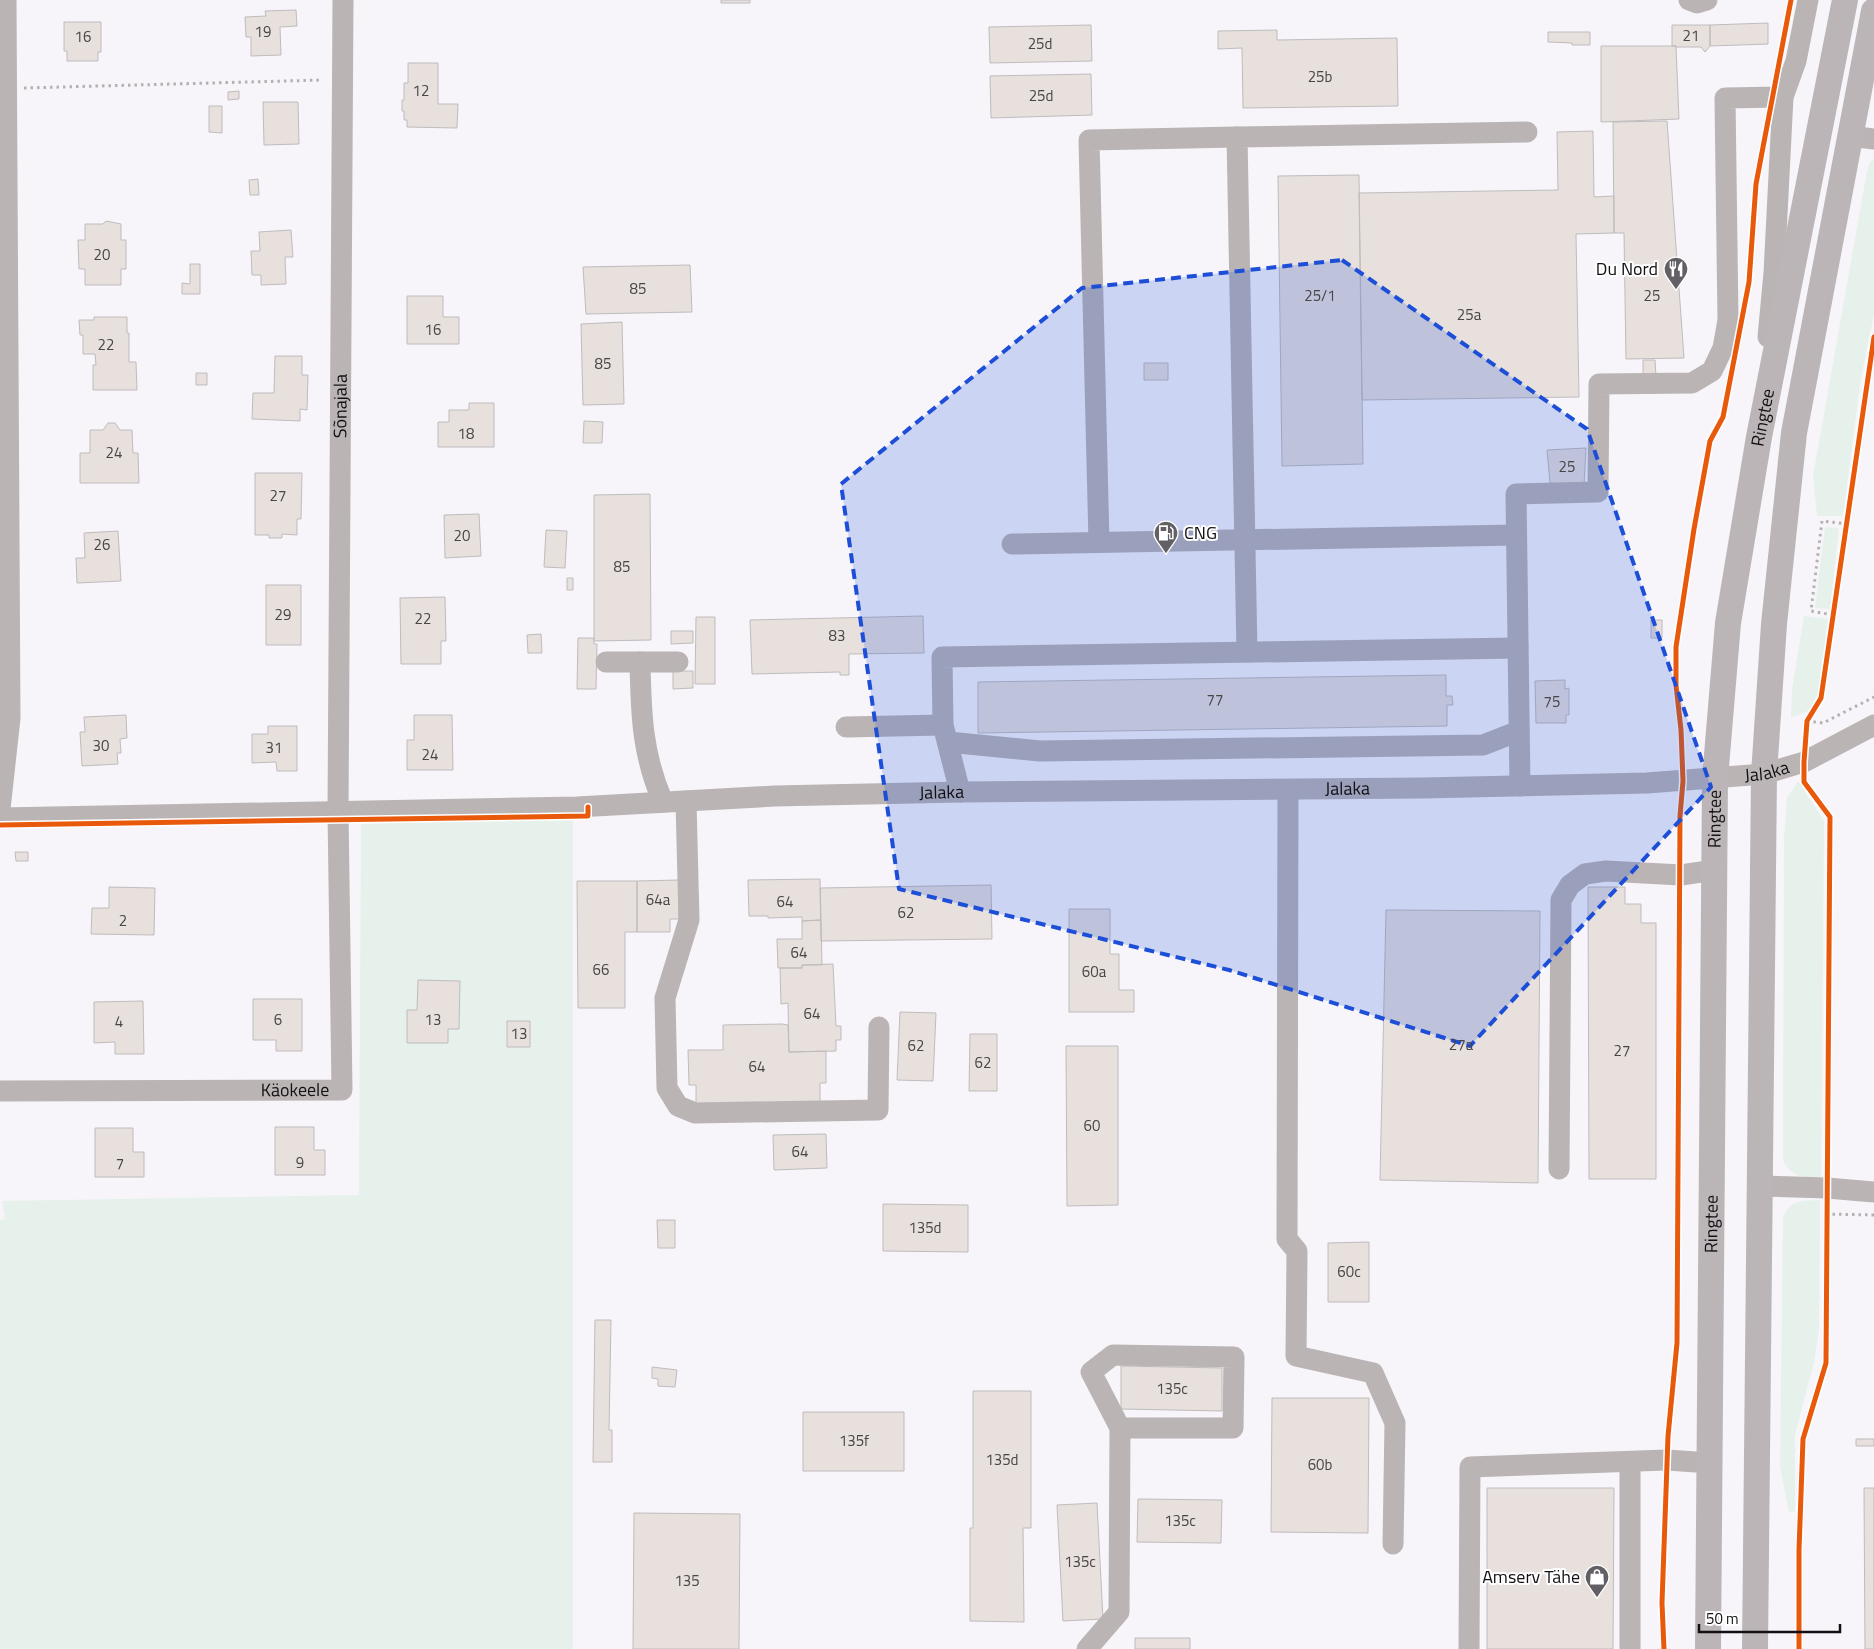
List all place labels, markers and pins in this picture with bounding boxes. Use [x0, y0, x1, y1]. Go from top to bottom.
place label: Du Nord [1596, 255, 1658, 282]
restaurant icon: Du Nord [1663, 256, 1689, 290]
place label: CNG [1184, 519, 1217, 546]
fuel station icon: CNG [1153, 520, 1179, 554]
place label: Amserv Tähe [1482, 1563, 1580, 1590]
shop icon: Amserv Tähe [1584, 1564, 1610, 1598]

